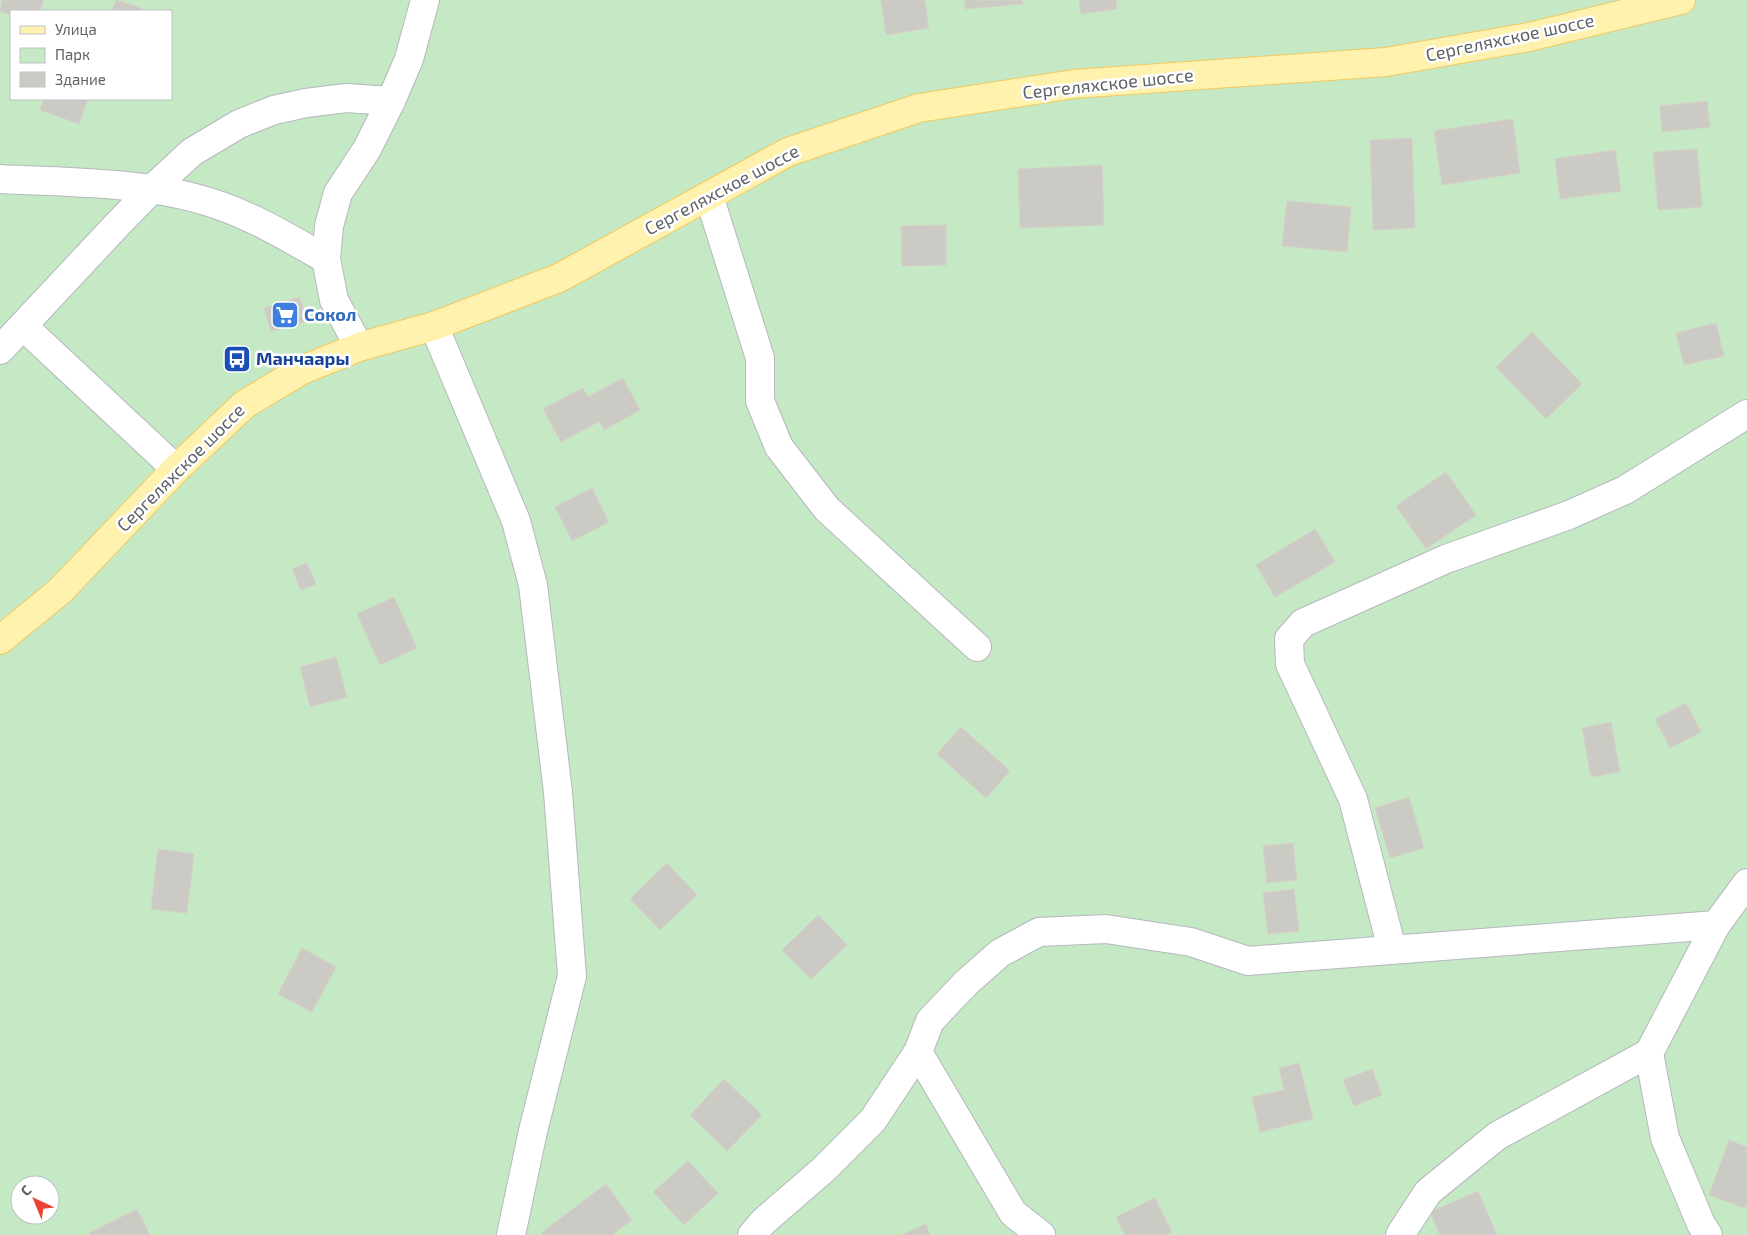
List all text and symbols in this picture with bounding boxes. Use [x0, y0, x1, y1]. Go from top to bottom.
street label: Сергеляхское шоссе [1423, 8, 1596, 66]
legend [10, 10, 172, 100]
text: Улица [55, 20, 97, 38]
text: Парк [55, 45, 90, 63]
street label: Сергеляхское шоссе [1021, 63, 1194, 103]
text: Здание [55, 70, 106, 88]
street label: Сергеляхское шоссе [641, 139, 803, 239]
supermarket icon: Сокол [270, 300, 300, 330]
place label: Сокол [304, 303, 356, 325]
bus stop icon: Манчаары [222, 344, 252, 374]
place label: Манчаары [256, 347, 350, 369]
street label: Сергеляхское шоссе [112, 399, 249, 536]
north arrow [10, 1175, 60, 1225]
text: С [17, 1181, 34, 1199]

